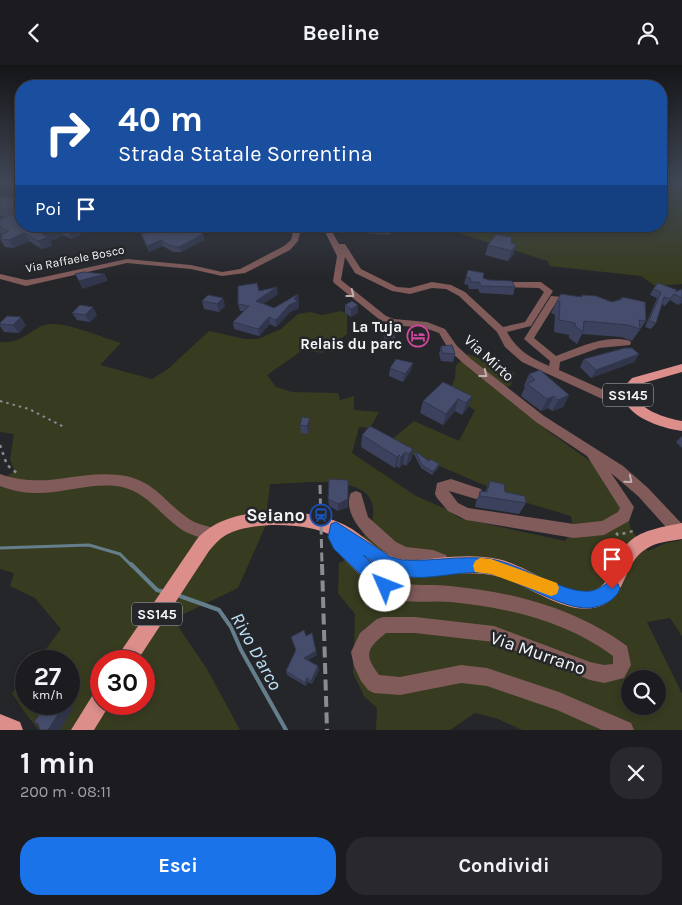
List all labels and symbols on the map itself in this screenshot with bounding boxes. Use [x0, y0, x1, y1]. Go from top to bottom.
street label: Via Raffaele Bosco [24, 243, 126, 275]
one-way arrow [346, 288, 355, 297]
place label: La Tuja Relais du parc [300, 318, 402, 353]
hotel icon: La Tuja Relais du parc [406, 324, 430, 348]
street label: Via Mirto [460, 331, 518, 385]
one-way arrow [478, 369, 487, 377]
road number: SS145 [603, 383, 653, 407]
one-way arrow [624, 475, 633, 484]
station icon: Seiano [309, 503, 333, 527]
place label: Seiano [246, 504, 305, 526]
pin [591, 538, 633, 589]
position arrow [358, 559, 410, 611]
road number: SS145 [132, 603, 182, 625]
water label: Rivo D'arco [226, 609, 287, 695]
street label: Via Murrano [487, 626, 589, 680]
speed limit sign: 30 [90, 650, 155, 715]

